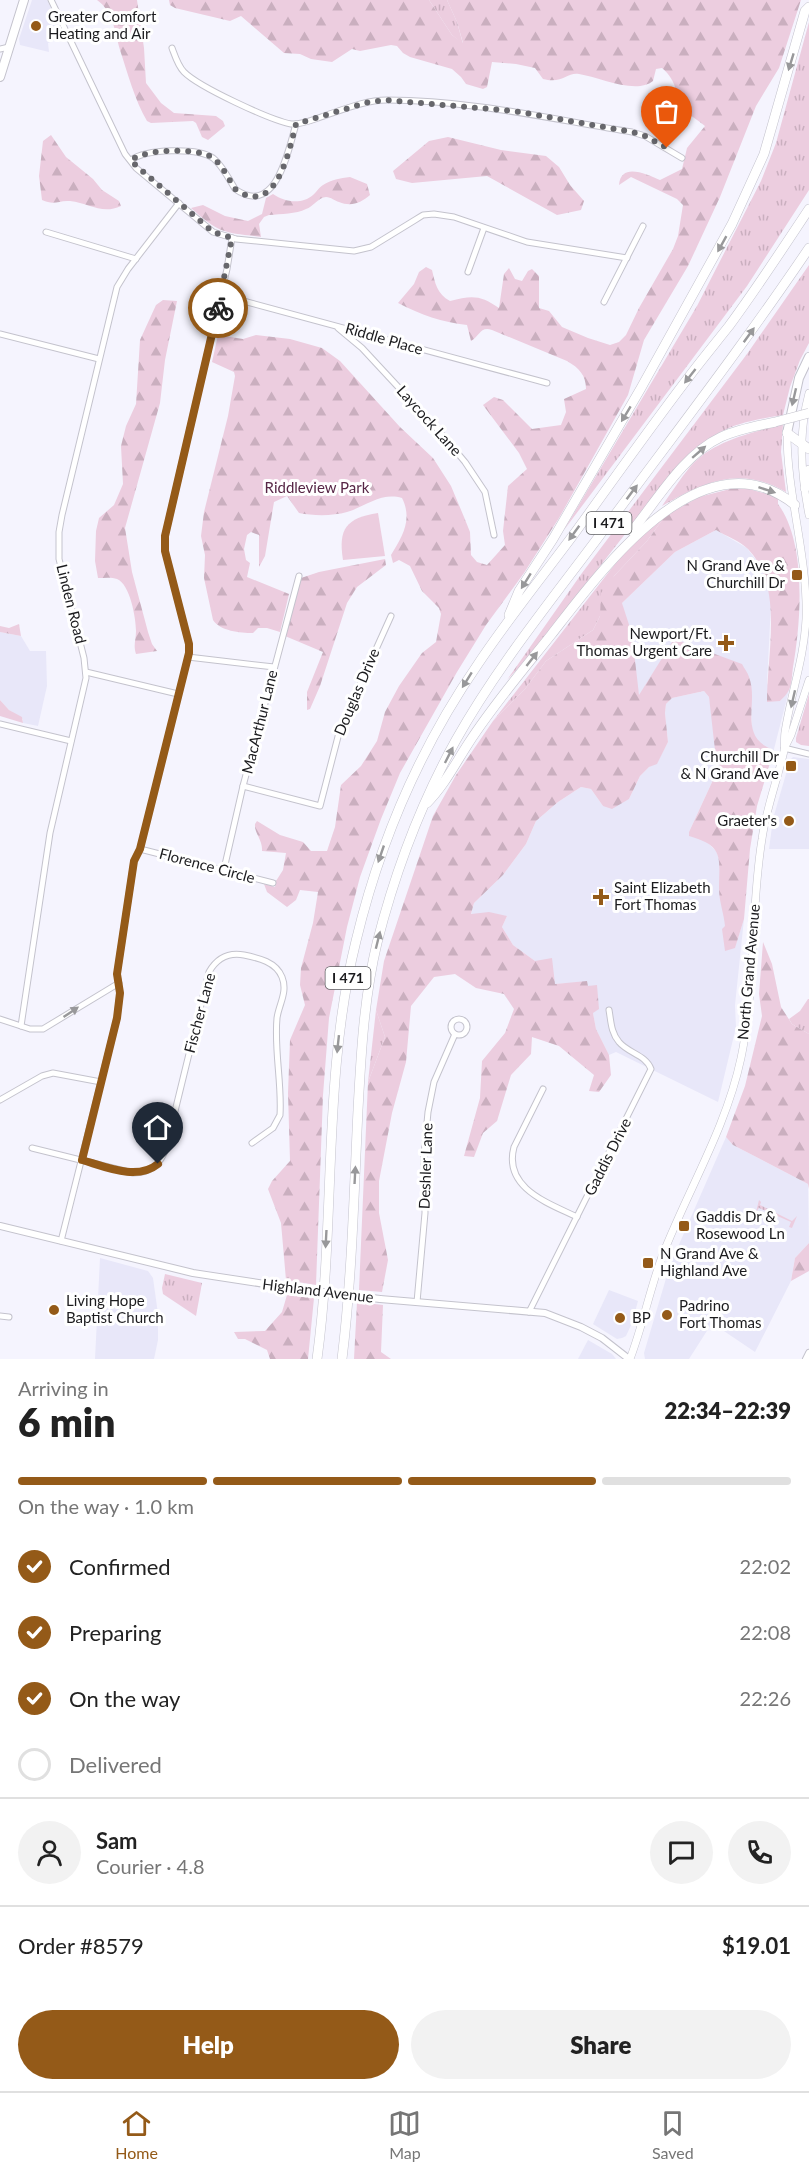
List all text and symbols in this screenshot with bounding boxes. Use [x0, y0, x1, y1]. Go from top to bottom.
place label: Greater Comfort Heating and Air [48, 7, 157, 42]
marker: Greater Comfort Heating and Air [29, 19, 43, 33]
one-way arrow [786, 53, 795, 71]
pin [641, 86, 692, 148]
icon: bag [650, 95, 683, 128]
one-way arrow [717, 235, 727, 252]
courier [188, 278, 248, 338]
icon: bike [202, 292, 235, 325]
street label: Riddle Place [343, 318, 425, 358]
one-way arrow [742, 328, 754, 343]
one-way arrow [684, 368, 696, 383]
street label: Laycock Lane [394, 382, 466, 459]
one-way arrow [788, 388, 798, 406]
one-way arrow [621, 405, 631, 422]
one-way arrow [691, 446, 706, 459]
park label: Riddleview Park [265, 478, 370, 496]
one-way arrow [626, 484, 638, 500]
one-way arrow [758, 486, 776, 495]
road number: I 471 [586, 512, 632, 534]
one-way arrow [569, 525, 581, 540]
place label: N Grand Ave & Churchill Dr [686, 556, 786, 591]
street label: Linden Road [53, 562, 91, 645]
marker: N Grand Ave & Churchill Dr [790, 568, 804, 582]
one-way arrow [520, 573, 531, 589]
place label: Newport/Ft. Thomas Urgent Care [577, 624, 712, 659]
marker: Newport/Ft. Thomas Urgent Care [717, 634, 735, 652]
street label: Douglas Drive [330, 645, 383, 738]
one-way arrow [525, 651, 537, 666]
street label: MacArthur Lane [237, 668, 281, 776]
one-way arrow [462, 672, 473, 688]
one-way arrow [788, 690, 798, 709]
one-way arrow [444, 746, 453, 763]
place label: Churchill Dr & N Grand Ave [680, 747, 780, 782]
marker: Churchill Dr & N Grand Ave [784, 759, 798, 773]
place label: Graeter's [717, 811, 777, 829]
marker: Graeter's [782, 814, 796, 828]
street label: Florence Circle [158, 844, 257, 886]
one-way arrow [376, 846, 385, 864]
place label: Saint Elizabeth Fort Thomas [614, 878, 711, 913]
marker: Saint Elizabeth Fort Thomas [592, 888, 610, 906]
street label: North Grand Avenue [733, 903, 763, 1041]
one-way arrow [374, 930, 384, 949]
road number: I 471 [326, 967, 370, 989]
street label: Fischer Lane [180, 971, 218, 1055]
one-way arrow [63, 1007, 79, 1018]
one-way arrow [333, 1035, 343, 1054]
pin [132, 1102, 183, 1164]
icon: home [141, 1111, 174, 1144]
street label: Gaddis Drive [580, 1115, 634, 1198]
street label: Deshler Lane [415, 1123, 435, 1209]
one-way arrow [350, 1165, 359, 1184]
place label: Gaddis Dr & Rosewood Ln [696, 1207, 785, 1242]
marker: Gaddis Dr & Rosewood Ln [677, 1219, 691, 1233]
one-way arrow [322, 1229, 331, 1248]
place label: N Grand Ave & Highland Ave [660, 1244, 759, 1279]
marker: N Grand Ave & Highland Ave [641, 1256, 655, 1270]
street label: Highland Avenue [262, 1274, 375, 1306]
place label: Living Hope Baptist Church [66, 1291, 164, 1326]
place label: Padrino Fort Thomas [679, 1296, 761, 1331]
marker: Living Hope Baptist Church [47, 1303, 61, 1317]
place label: BP [632, 1308, 651, 1326]
marker: Padrino Fort Thomas [660, 1308, 674, 1322]
marker: BP [613, 1311, 627, 1325]
text: Arriving in [18, 1376, 109, 1400]
text: 22:34–22:39 [665, 1397, 791, 1424]
text: 6 min [18, 1399, 115, 1445]
text: On the way · 1.0 km [18, 1494, 194, 1518]
icon: check [18, 1550, 51, 1583]
text: Confirmed [69, 1553, 171, 1580]
text: 22:02 [740, 1554, 791, 1578]
icon: check [18, 1616, 51, 1649]
text: Preparing [69, 1619, 161, 1646]
text: 22:08 [740, 1620, 791, 1644]
icon: check [18, 1682, 51, 1715]
text: On the way [69, 1685, 180, 1712]
text: 22:26 [740, 1686, 791, 1710]
text: Delivered [69, 1751, 162, 1778]
button: person [18, 1821, 81, 1884]
button: chat [650, 1821, 713, 1884]
button: phone [728, 1821, 791, 1884]
text: Sam [96, 1827, 138, 1854]
text: Courier · 4.8 [96, 1854, 205, 1878]
text: Order #8579 [18, 1932, 144, 1959]
text: $19.01 [722, 1932, 791, 1959]
button: Help [18, 2010, 399, 2079]
button: Share [411, 2010, 791, 2079]
tab: Home [115, 2107, 158, 2162]
tab: Map [388, 2107, 421, 2162]
tab: Saved [652, 2107, 694, 2162]

